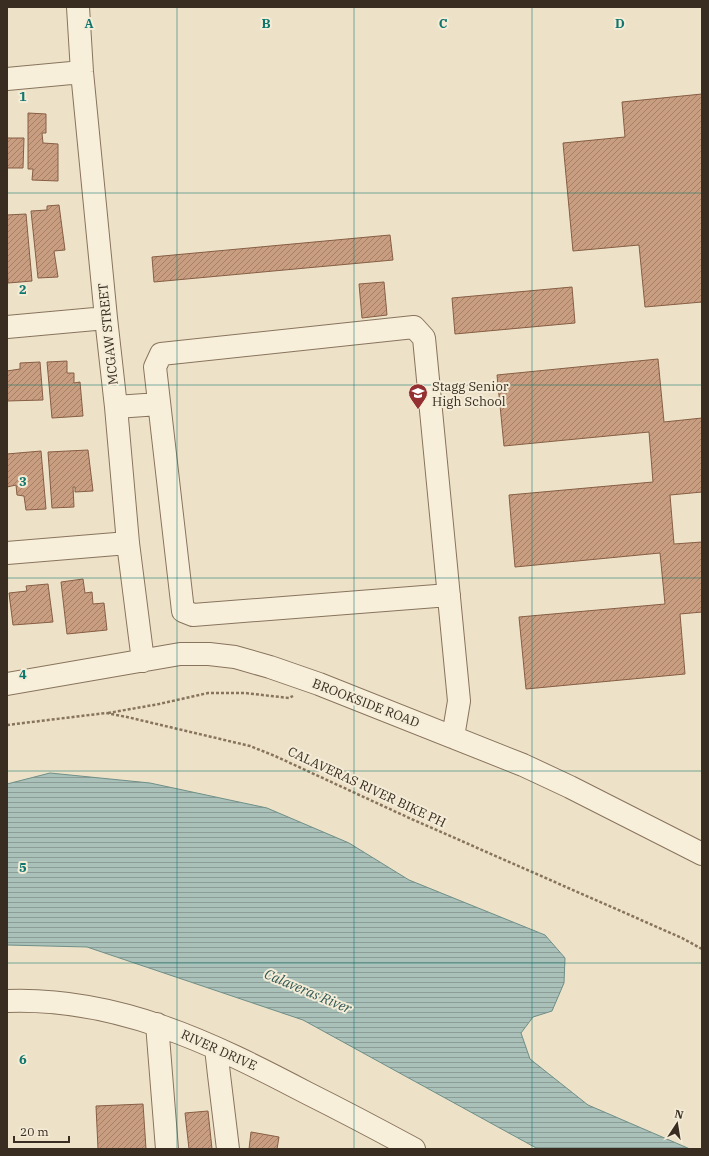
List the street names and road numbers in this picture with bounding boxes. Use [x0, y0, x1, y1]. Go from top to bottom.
street label: MCGAW STREET [94, 282, 122, 386]
street label: BROOKSIDE ROAD [310, 675, 422, 731]
street label: CALAVERAS RIVER BIKE PH [285, 743, 449, 831]
street label: RIVER DRIVE [178, 1026, 260, 1074]

